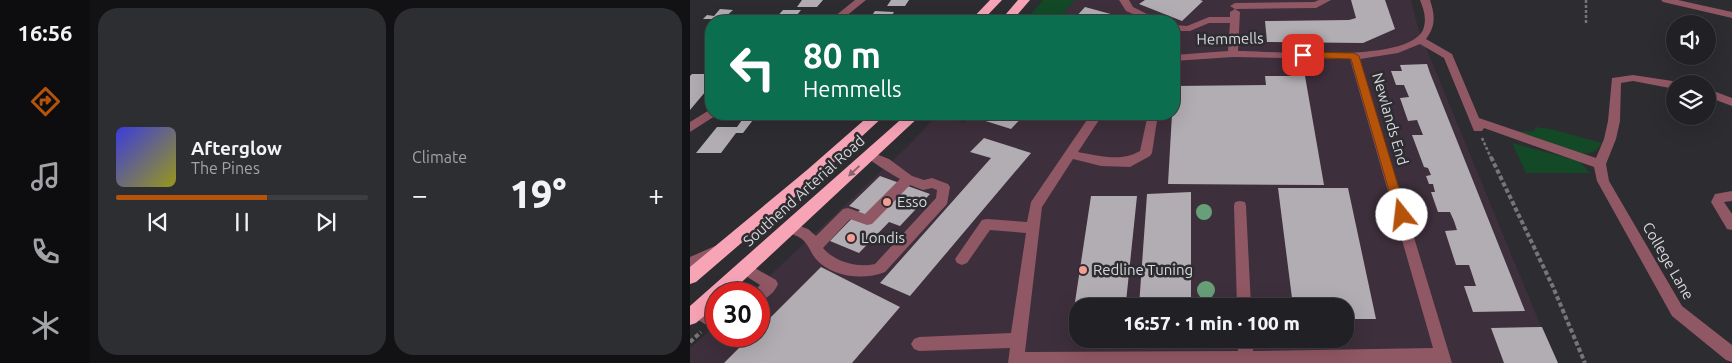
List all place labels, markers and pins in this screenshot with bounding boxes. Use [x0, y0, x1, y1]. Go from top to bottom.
pin [1282, 34, 1324, 76]
place label: Esso [897, 193, 927, 210]
marker: Esso [881, 196, 893, 208]
place label: Londis [861, 229, 905, 246]
marker: Londis [845, 232, 857, 244]
place label: Redline Tuning [1093, 261, 1193, 278]
marker: Redline Tuning [1077, 264, 1089, 276]

